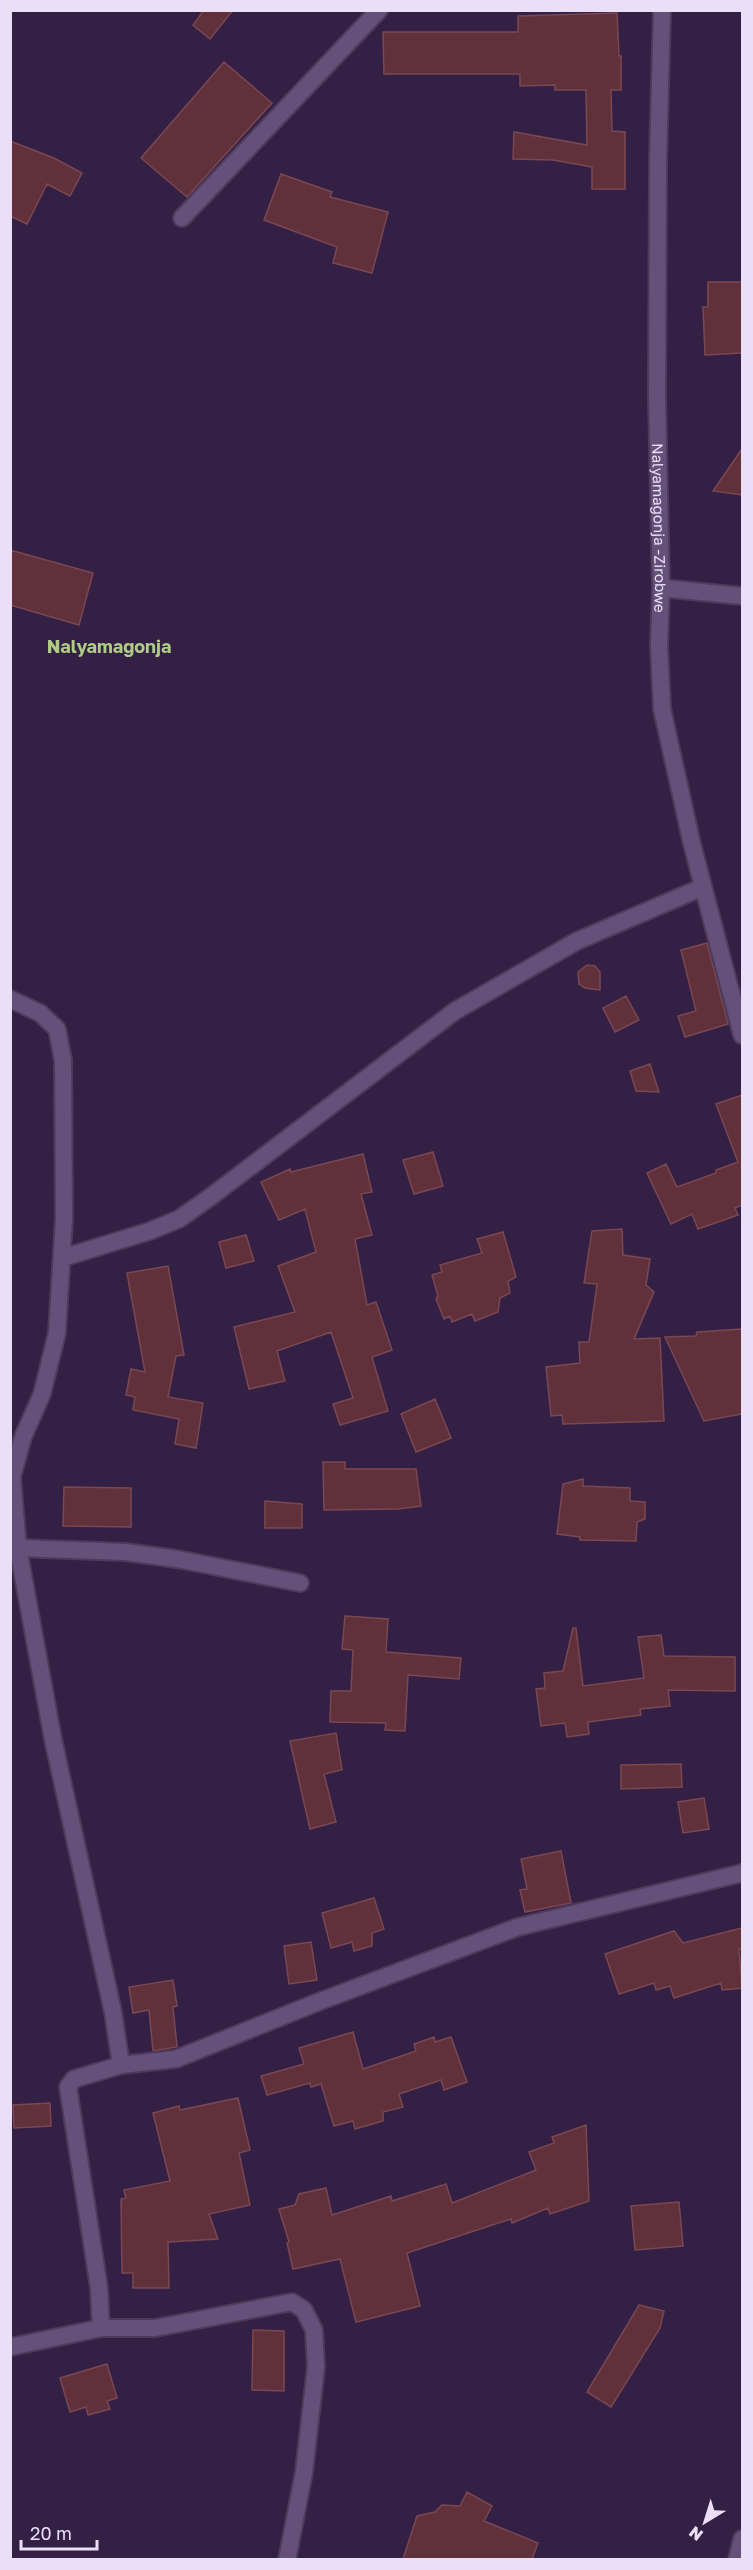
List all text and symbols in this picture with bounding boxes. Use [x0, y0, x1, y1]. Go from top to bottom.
street label: Nalyamagonja -Zirobwe [649, 443, 670, 613]
district label: Nalyamagonja [47, 635, 171, 657]
north arrow [675, 2492, 735, 2552]
scale bar [21, 2513, 98, 2551]
text: 20 m [30, 2522, 72, 2544]
text: N [685, 2522, 707, 2545]

